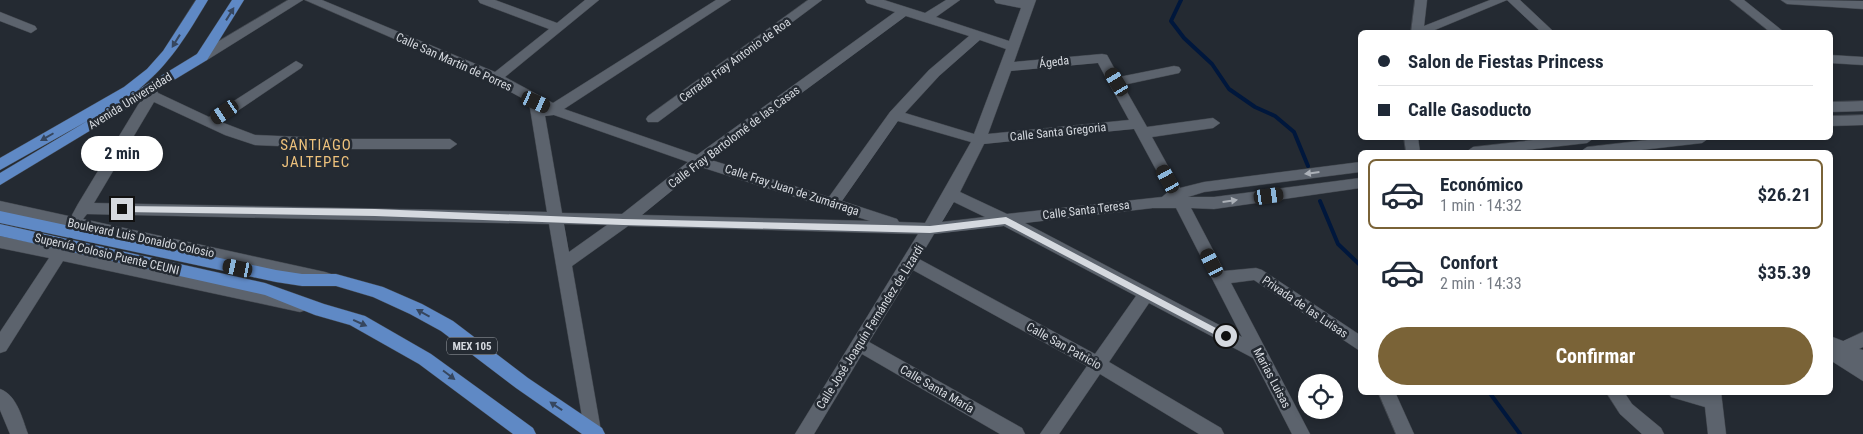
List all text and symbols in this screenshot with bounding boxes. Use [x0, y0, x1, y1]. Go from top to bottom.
one-way arrow [225, 7, 234, 20]
street label: Cerrada Fray Antonio de Roa [677, 15, 794, 105]
street label: Calle San Martin de Porres [394, 30, 514, 94]
one-way arrow [171, 35, 180, 48]
text: Salon de Fiestas Princess [1408, 50, 1604, 73]
street label: Ágeda [1038, 52, 1070, 71]
car [1102, 65, 1131, 99]
street label: Avenida Universidad [86, 70, 174, 132]
street label: Calle Fray Bartolomé de las Casas [665, 83, 803, 191]
car [519, 89, 552, 115]
car [208, 97, 241, 127]
text: Calle Gasoducto [1408, 98, 1531, 121]
street label: Calle Santa Gregoria [1009, 120, 1107, 144]
one-way arrow [41, 133, 54, 142]
callout: 2 min [81, 136, 163, 172]
district label: SANTIAGO JALTEPEC [280, 136, 352, 171]
text: 2 min [104, 144, 140, 163]
street label: Calle Fray Juan de Zumárraga [723, 162, 861, 218]
car [1154, 162, 1181, 196]
one-way arrow [1303, 169, 1319, 177]
icon: car [1380, 172, 1425, 217]
text: Económico [1440, 173, 1523, 196]
text: $26.21 [1757, 183, 1811, 206]
car [1253, 186, 1284, 206]
text: 1 min · 14:32 [1440, 196, 1522, 215]
one-way arrow [1222, 197, 1238, 205]
route end [111, 198, 133, 220]
street label: Calle Santa Teresa [1042, 198, 1131, 222]
street label: Boulevard Luis Donaldo Colosio [66, 216, 216, 260]
street label: Supervía Colosio Puente CEUNI [33, 231, 181, 277]
street label: Calle José Joaquín Fernández de Lizardi [813, 242, 927, 412]
car [1198, 246, 1225, 280]
icon: car [1380, 250, 1425, 295]
text: Confort [1440, 251, 1498, 274]
car [221, 258, 254, 278]
text: $35.39 [1757, 261, 1811, 284]
street label: Privada de las Luisas [1260, 273, 1350, 341]
text: 2 min · 14:33 [1440, 274, 1522, 293]
one-way arrow [416, 309, 430, 317]
one-way arrow [353, 319, 367, 327]
street label: Calle San Patricio [1024, 320, 1104, 372]
route start [1215, 325, 1237, 347]
button: Confirmar [1378, 327, 1813, 385]
road number: MEX 105 [447, 338, 497, 354]
street label: Marias Luisas [1250, 346, 1294, 410]
street label: Calle Santa María [897, 362, 977, 416]
one-way arrow [442, 370, 455, 381]
map controls [1298, 374, 1343, 419]
button: locate [1298, 374, 1343, 419]
one-way arrow [549, 401, 563, 411]

